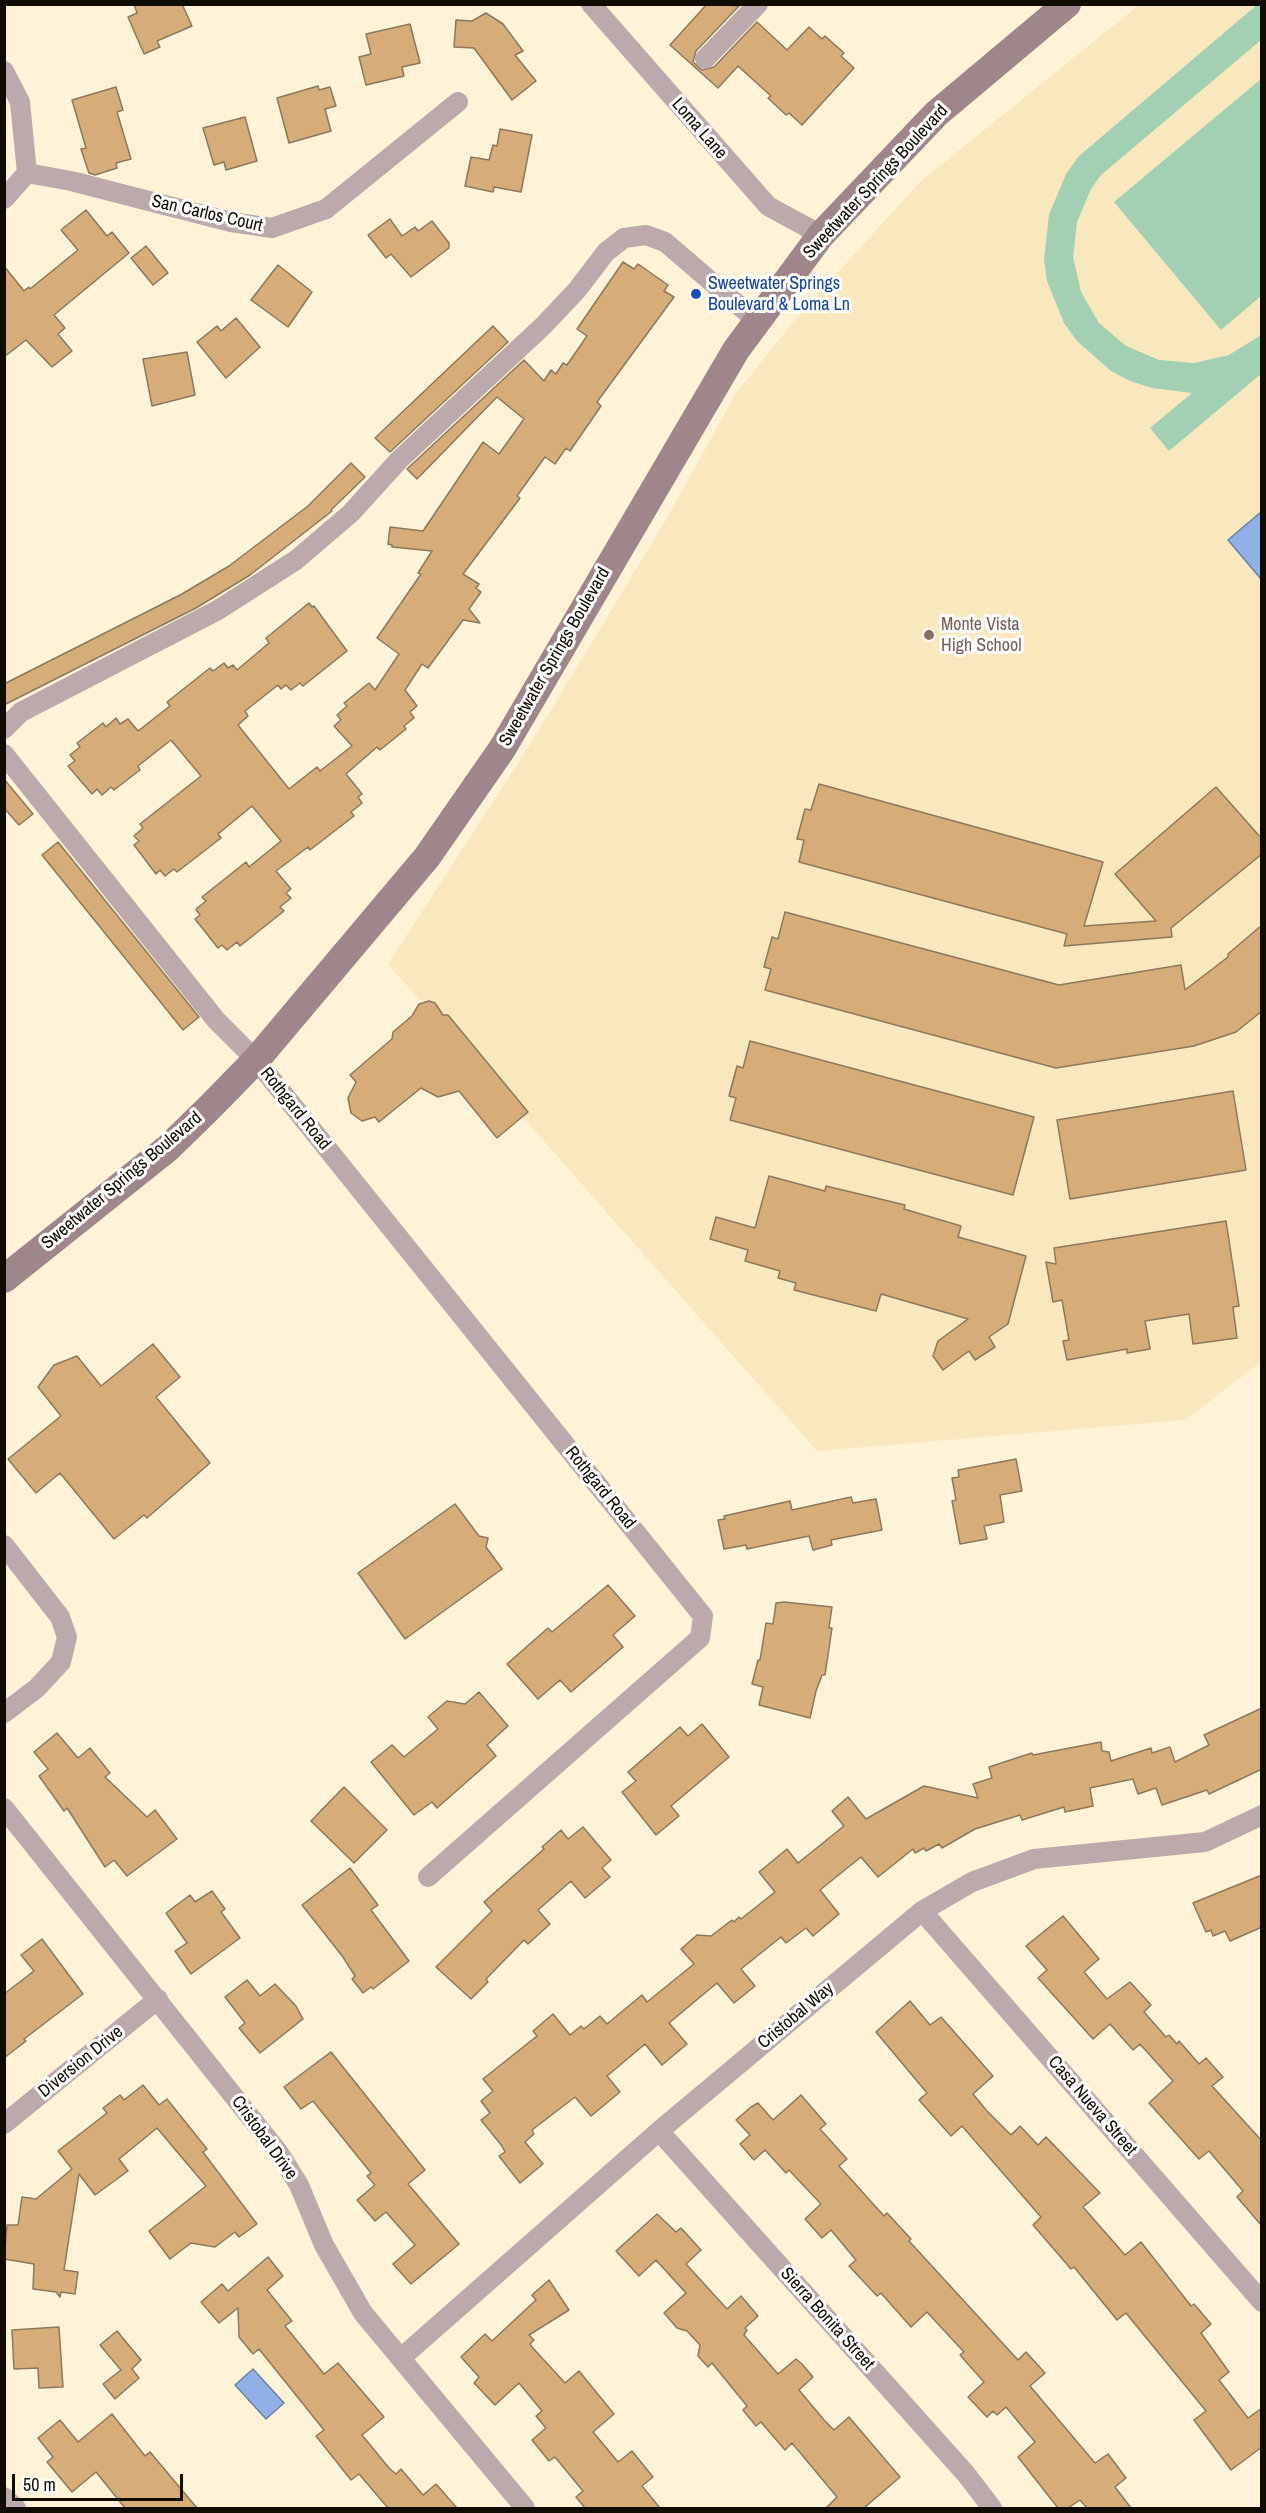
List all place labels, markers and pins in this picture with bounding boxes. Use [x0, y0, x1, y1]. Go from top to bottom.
place label: Sweetwater Springs Boulevard & Loma Ln [708, 273, 850, 316]
marker: Sweetwater Springs Boulevard & Loma Ln [689, 287, 703, 301]
place label: Monte Vista High School [941, 614, 1021, 656]
marker: Monte Vista High School [922, 628, 936, 642]

